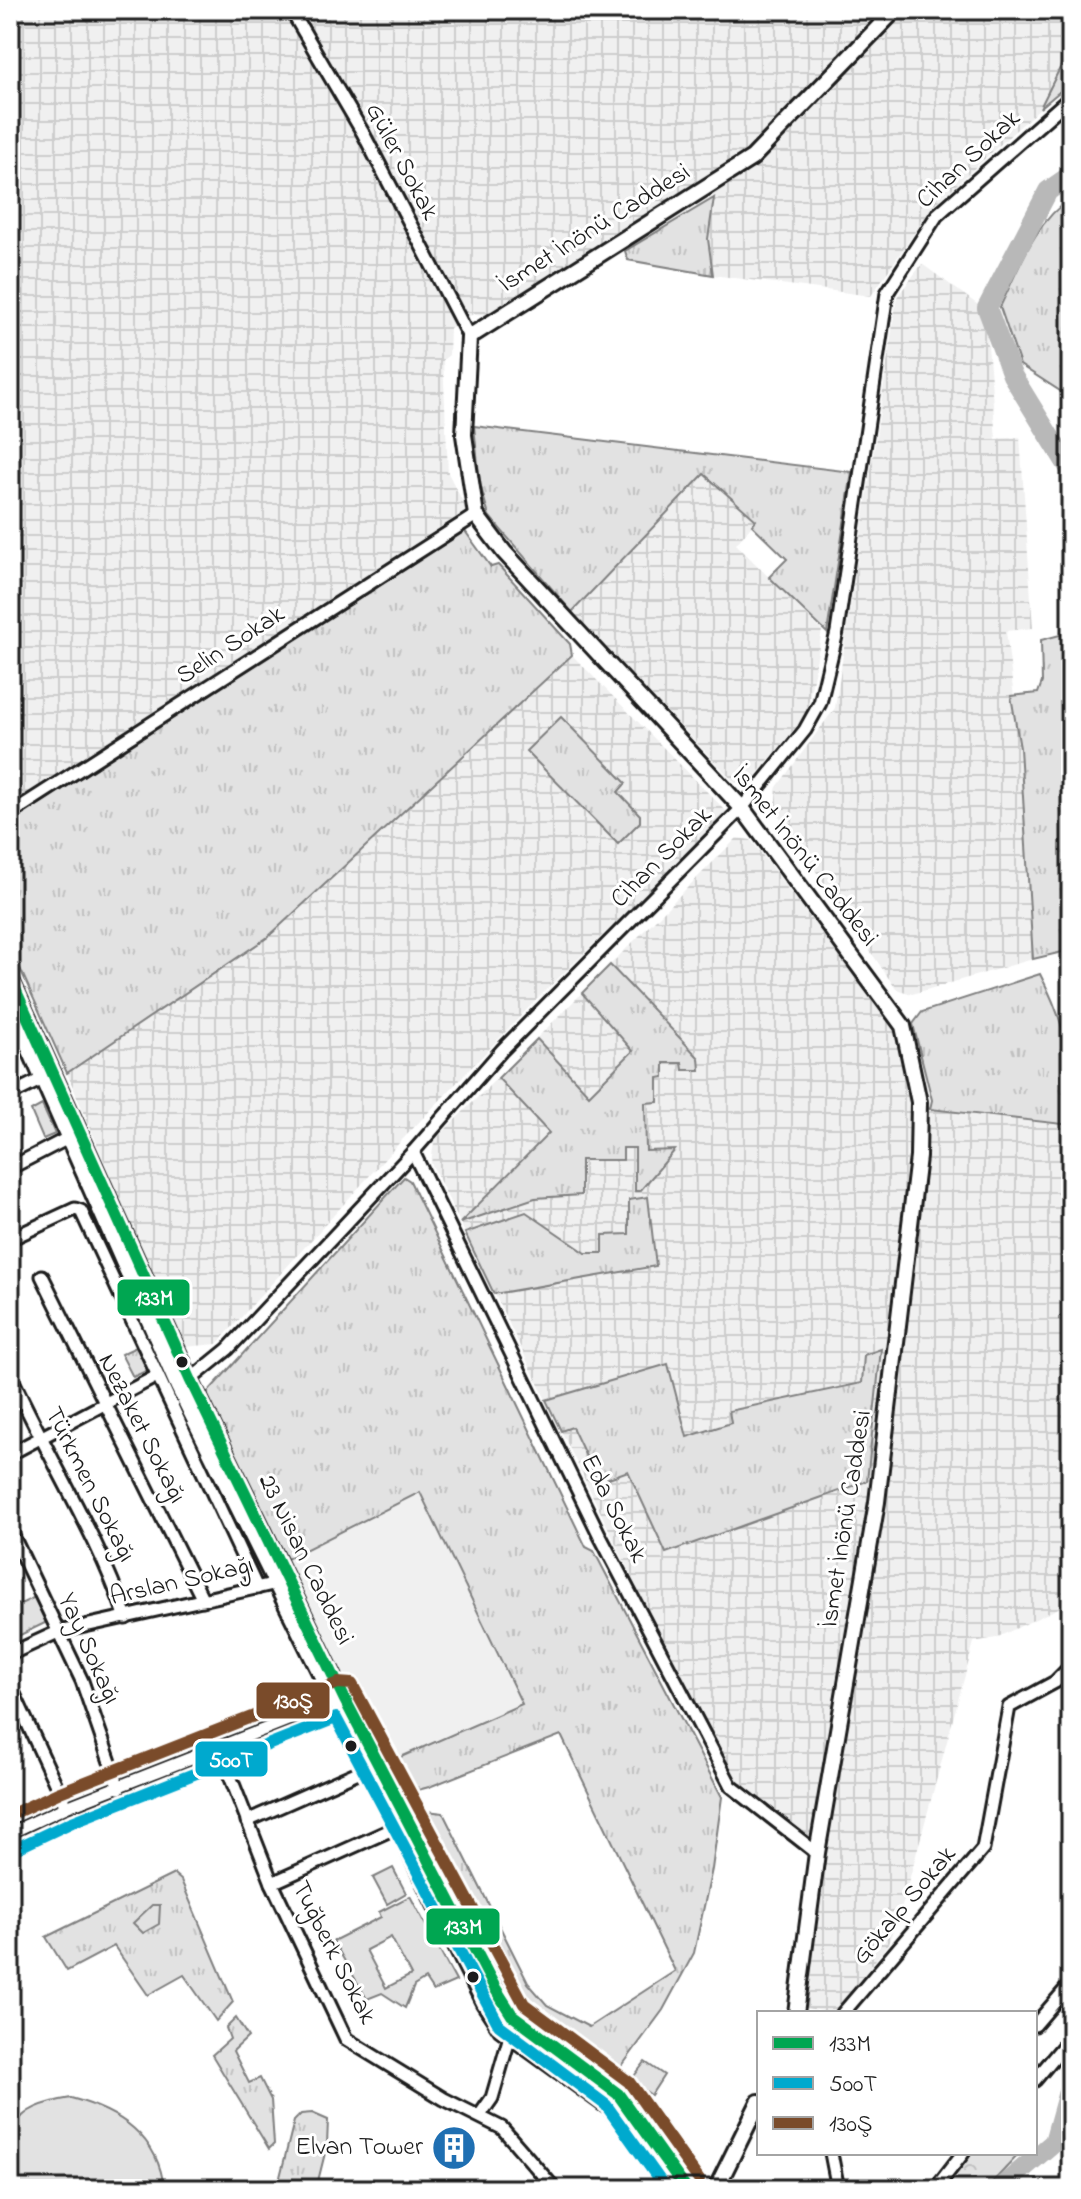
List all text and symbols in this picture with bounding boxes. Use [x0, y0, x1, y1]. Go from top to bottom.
street label: Güler Sokak [354, 97, 448, 228]
street label: Cihan Sokak [908, 101, 1030, 219]
street label: İsmet İnönü Caddesi [492, 155, 698, 303]
street label: Selin Sokak [169, 596, 293, 695]
street label: İsmet İnönü Caddesi [721, 759, 887, 955]
street label: Cihan Sokak [602, 798, 722, 918]
line badge: 133M [116, 1278, 191, 1317]
text: 133M [135, 1284, 173, 1316]
street label: Nezaket Sokağı [87, 1347, 195, 1511]
unlabelled marker [174, 1354, 190, 1370]
street label: Türkmen Sokağı [33, 1401, 145, 1569]
street label: İsmet İnönü Caddesi [811, 1407, 883, 1631]
street label: Eda Sokak [569, 1448, 657, 1570]
street label: 23 Nisan Caddesi [247, 1468, 363, 1652]
street label: Arslan Sokağı [106, 1547, 258, 1617]
street label: Yay Sokağı [47, 1587, 129, 1711]
line badge: 130Ş [255, 1681, 331, 1720]
text: 130Ş [273, 1687, 313, 1719]
unlabelled marker [343, 1738, 359, 1754]
line badge: 500T [194, 1740, 269, 1778]
text: 500T [209, 1746, 253, 1778]
street label: Gökalp Sokak [844, 1838, 967, 1974]
street label: Tuğberk Sokak [281, 1875, 386, 2032]
line badge: 133M [425, 1907, 501, 1946]
text: 133M [444, 1913, 482, 1945]
unlabelled marker [465, 1969, 481, 1985]
legend [757, 2011, 1037, 2155]
text: 133M [829, 2028, 871, 2063]
text: 500T [829, 2068, 877, 2103]
text: 130Ş [829, 2108, 872, 2143]
building icon: Elvan Tower [430, 2124, 478, 2172]
place label: Elvan Tower [295, 2129, 424, 2167]

